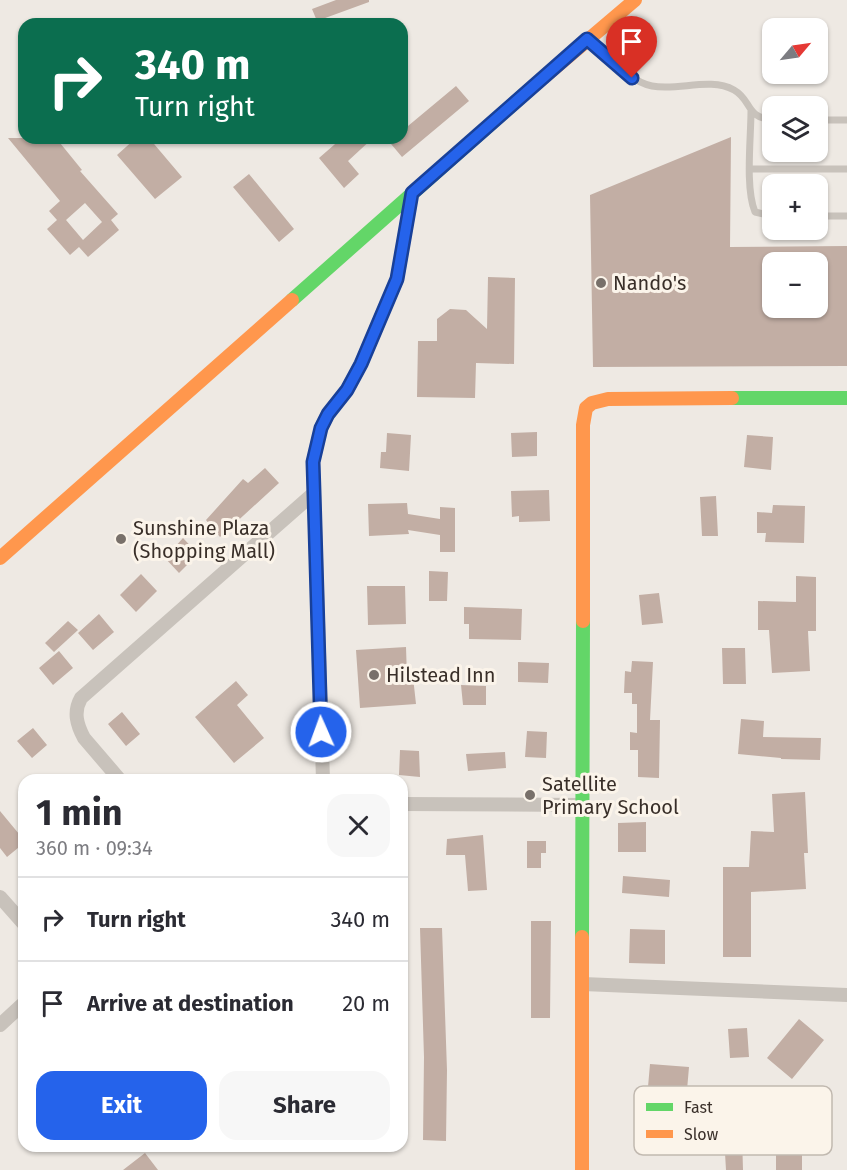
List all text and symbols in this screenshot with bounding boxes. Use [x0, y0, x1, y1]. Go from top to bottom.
pin [606, 16, 657, 78]
north arrow [762, 18, 828, 84]
map controls [762, 18, 828, 318]
icon: arrive [615, 25, 648, 58]
text: 340 m [135, 40, 251, 90]
icon: right [36, 42, 114, 120]
text: Turn right [135, 91, 255, 123]
button: layers [762, 96, 828, 162]
button: + [762, 174, 828, 240]
button: − [762, 252, 828, 318]
place label: Nando's [613, 271, 686, 295]
marker: Nando's [594, 276, 608, 290]
place label: Sunshine Plaza (Shopping Mall) [133, 516, 275, 563]
marker: Sunshine Plaza (Shopping Mall) [114, 532, 128, 546]
place label: Hilstead Inn [386, 663, 496, 687]
marker: Hilstead Inn [367, 668, 381, 682]
position arrow [289, 700, 353, 764]
place label: Satellite Primary School [542, 772, 679, 819]
marker: Satellite Primary School [523, 788, 537, 802]
text: 1 min [36, 791, 123, 835]
button: close [327, 794, 390, 857]
text: 360 m · 09:34 [36, 836, 153, 860]
icon: right [36, 903, 69, 936]
text: Turn right [87, 906, 186, 933]
text: 340 m [330, 906, 390, 933]
icon: arrive [36, 987, 69, 1020]
text: Arrive at destination [87, 990, 294, 1017]
text: 20 m [342, 990, 390, 1017]
button: Exit [36, 1071, 207, 1140]
button: Share [219, 1071, 390, 1140]
legend [634, 1086, 832, 1155]
text: Fast [684, 1098, 713, 1117]
text: Slow [684, 1125, 719, 1144]

